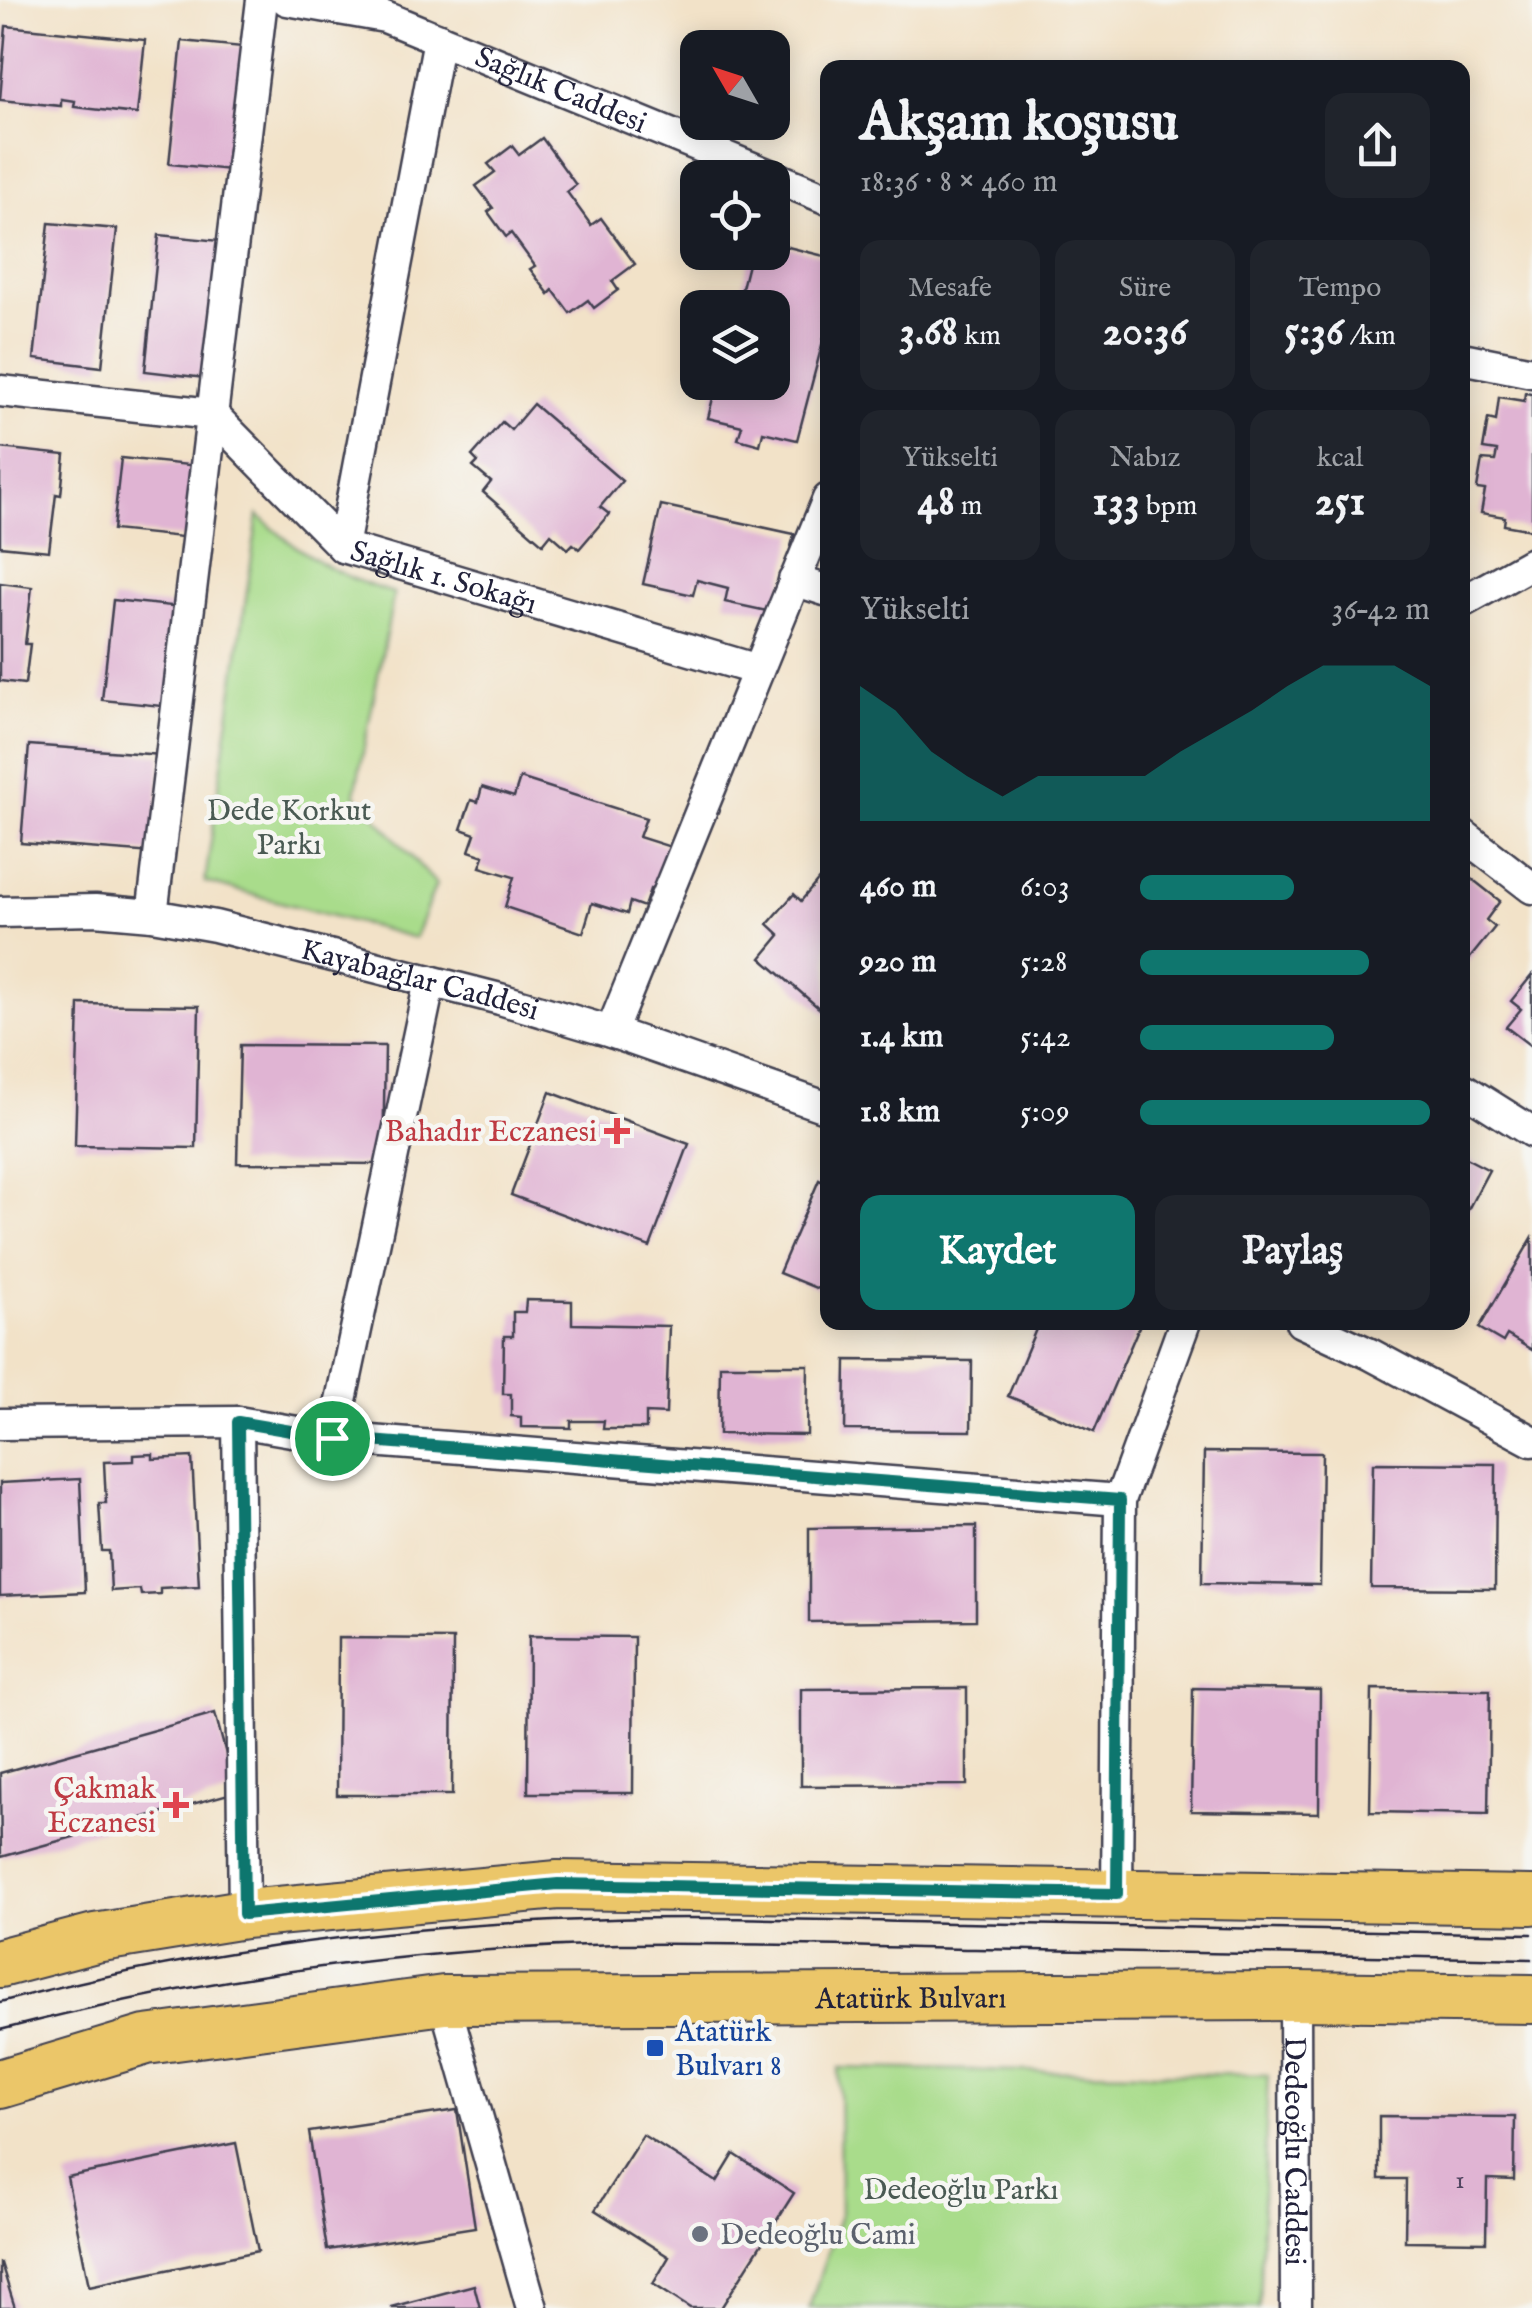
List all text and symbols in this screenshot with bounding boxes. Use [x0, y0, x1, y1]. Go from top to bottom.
north arrow [680, 30, 790, 140]
map controls [680, 30, 790, 400]
street label: Sağlık Caddesi [469, 39, 652, 143]
text: Akşam koşusu [860, 89, 1179, 159]
button: share [1325, 93, 1430, 198]
button: locate [680, 160, 790, 270]
text: 18:36 · 8 × 460 m [860, 162, 1058, 203]
text: Mesafe [908, 271, 992, 306]
text: Süre [1119, 271, 1171, 306]
text: Tempo [1299, 271, 1381, 306]
button: layers [680, 290, 790, 400]
text: 3.68 [899, 306, 958, 359]
text: 20:36 [1103, 306, 1187, 359]
text: 5:36 [1284, 306, 1344, 359]
text: km [958, 319, 1001, 354]
text: /km [1344, 319, 1396, 354]
text: Yükselti [902, 441, 998, 476]
text: Nabız [1110, 441, 1180, 476]
text: kcal [1317, 441, 1363, 476]
text: 48 [918, 476, 955, 529]
text: 133 [1093, 476, 1140, 529]
text: 251 [1315, 476, 1365, 529]
text: m [955, 489, 982, 524]
text: bpm [1140, 489, 1197, 524]
street label: Sağlık 1. Sokağı [346, 533, 541, 624]
text: Yükselti [860, 590, 970, 631]
text: 36–42 m [1331, 590, 1430, 631]
park label: Dede Korkut Parkı [207, 793, 371, 865]
text: 460 m [860, 867, 937, 908]
text: 6:03 [1020, 867, 1070, 908]
street label: Kayabağlar Caddesi [296, 932, 543, 1031]
text: 920 m [860, 942, 936, 983]
text: 5:28 [1020, 942, 1068, 983]
text: 1.4 km [860, 1017, 944, 1058]
text: 5:42 [1020, 1017, 1071, 1058]
text: 1.8 km [860, 1092, 940, 1133]
text: 5:09 [1020, 1092, 1070, 1133]
place label: Bahadır Eczanesi [385, 1114, 597, 1152]
marker: Bahadır Eczanesi [606, 1120, 628, 1142]
button: Kaydet [860, 1195, 1135, 1310]
button: Paylaş [1155, 1195, 1430, 1310]
pin [290, 1396, 375, 1481]
icon: arrive [305, 1411, 360, 1466]
place label: Çakmak Eczanesi [47, 1771, 157, 1843]
marker: Çakmak Eczanesi [165, 1794, 187, 1816]
street label: Atatürk Bulvarı [814, 1980, 1007, 2019]
place label: Atatürk Bulvarı 8 [674, 2014, 782, 2086]
street label: Dedeoğlu Caddesi [1274, 2036, 1313, 2266]
marker: Atatürk Bulvarı 8 [644, 2037, 666, 2059]
house number: 1 [1455, 2165, 1465, 2197]
park label: Dedeoğlu Parkı [863, 2172, 1059, 2210]
place label: Dedeoğlu Cami [720, 2217, 916, 2255]
marker: Dedeoğlu Cami [689, 2223, 711, 2245]

